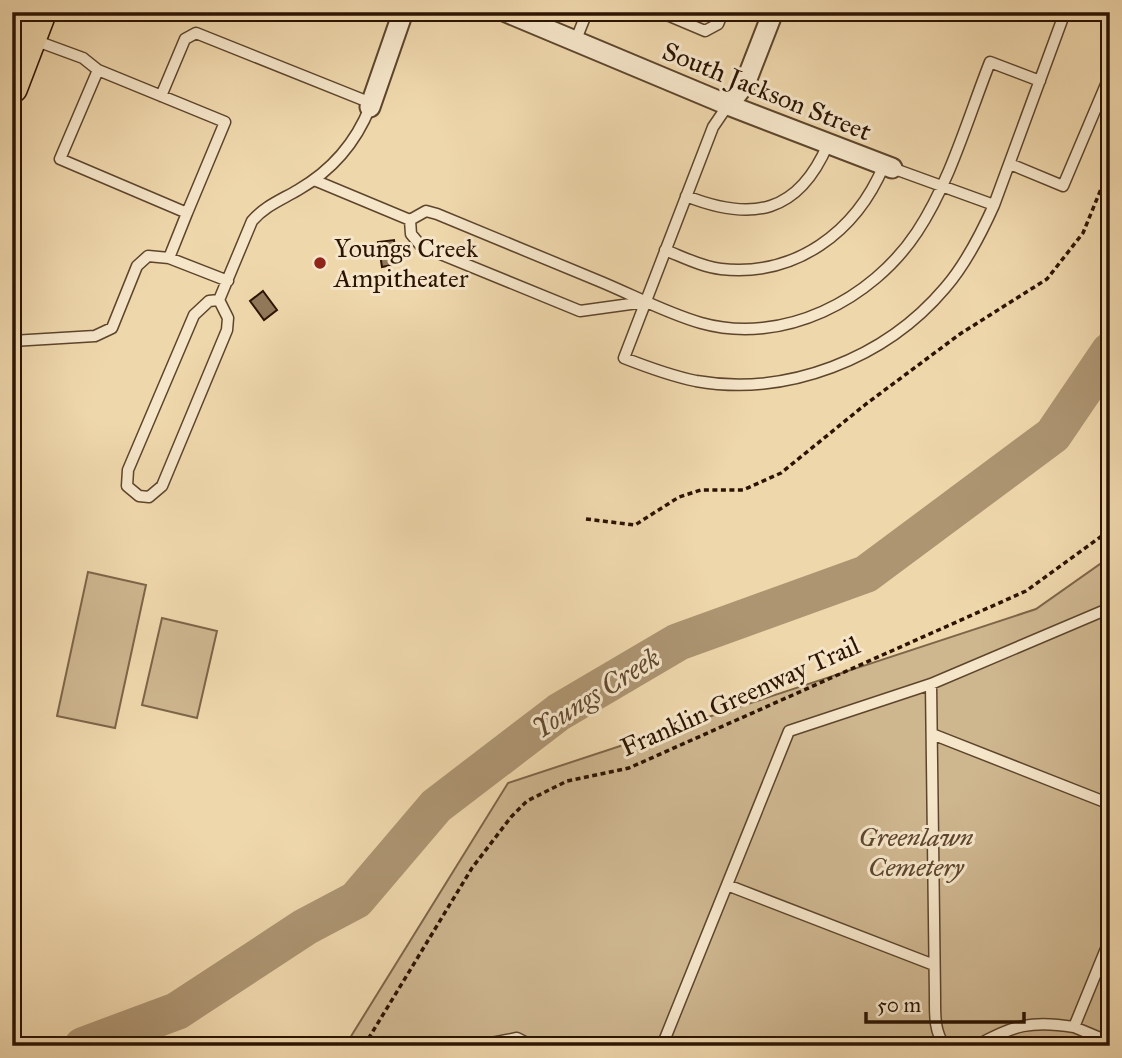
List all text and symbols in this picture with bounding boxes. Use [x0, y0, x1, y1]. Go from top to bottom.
street label: South Jackson Street [658, 35, 876, 147]
place label: Youngs Creek Ampitheater [333, 232, 479, 294]
marker: Youngs Creek Ampitheater [312, 255, 328, 271]
street label: Franklin Greenway Trail [615, 629, 865, 763]
water label: Youngs Creek [526, 640, 667, 746]
park label: Greenlawn Cemetery [859, 821, 974, 883]
scale bar [866, 981, 1024, 1025]
text: 50 m [877, 992, 922, 1018]

